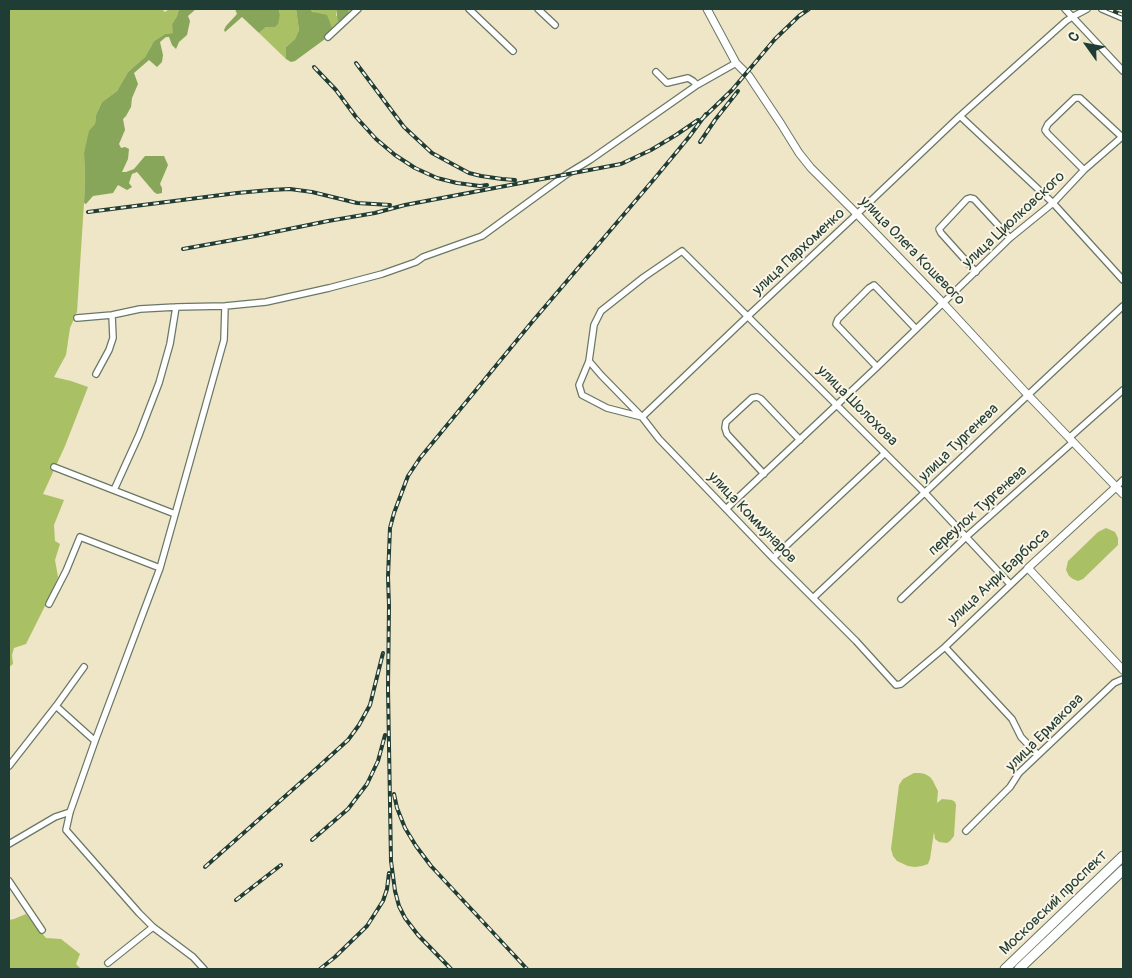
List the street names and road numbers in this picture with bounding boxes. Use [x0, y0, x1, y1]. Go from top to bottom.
street label: улица Циолковского [959, 168, 1069, 272]
street label: улица Олега Кошевого [855, 193, 969, 309]
street label: улица Пархоменко [749, 205, 849, 299]
street label: улица Шолохова [813, 362, 901, 450]
street label: улица Тургенева [915, 400, 1003, 486]
street label: переулок Тургенева [925, 462, 1031, 560]
street label: улица Коммунаров [704, 468, 800, 568]
street label: улица Анри Барбюса [944, 525, 1054, 629]
street label: улица Ермакова [1002, 690, 1088, 776]
street label: Московский проспект [996, 847, 1112, 959]

